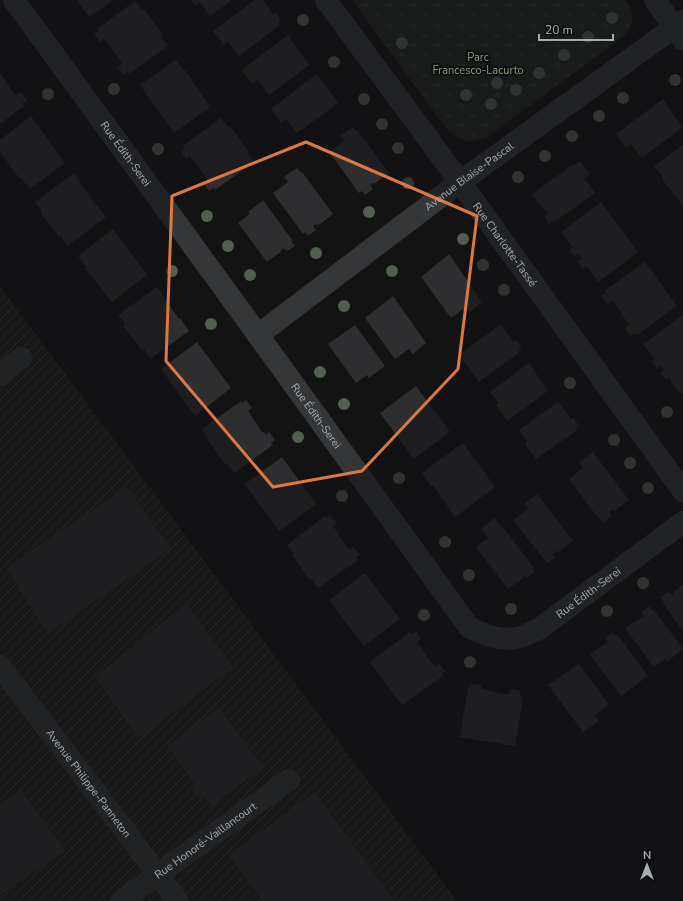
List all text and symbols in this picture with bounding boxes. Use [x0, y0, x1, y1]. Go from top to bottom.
scale bar [539, 16, 613, 42]
text: 20 m [545, 22, 573, 38]
park label: Parc Francesco-Lacurto [432, 50, 524, 78]
street label: Rue Édith-Serei [97, 118, 155, 189]
street label: Avenue Blaise-Pascal [421, 138, 517, 214]
street label: Rue Charlotte-Tassé [470, 199, 541, 290]
street label: Rue Édith-Serei [288, 380, 345, 451]
street label: Rue Édith-Serei [553, 563, 624, 621]
street label: Avenue Philippe-Panneton [43, 726, 135, 841]
street label: Rue Honoré-Vaillancourt [151, 798, 260, 882]
north arrow [627, 845, 667, 885]
text: N [643, 848, 651, 863]

